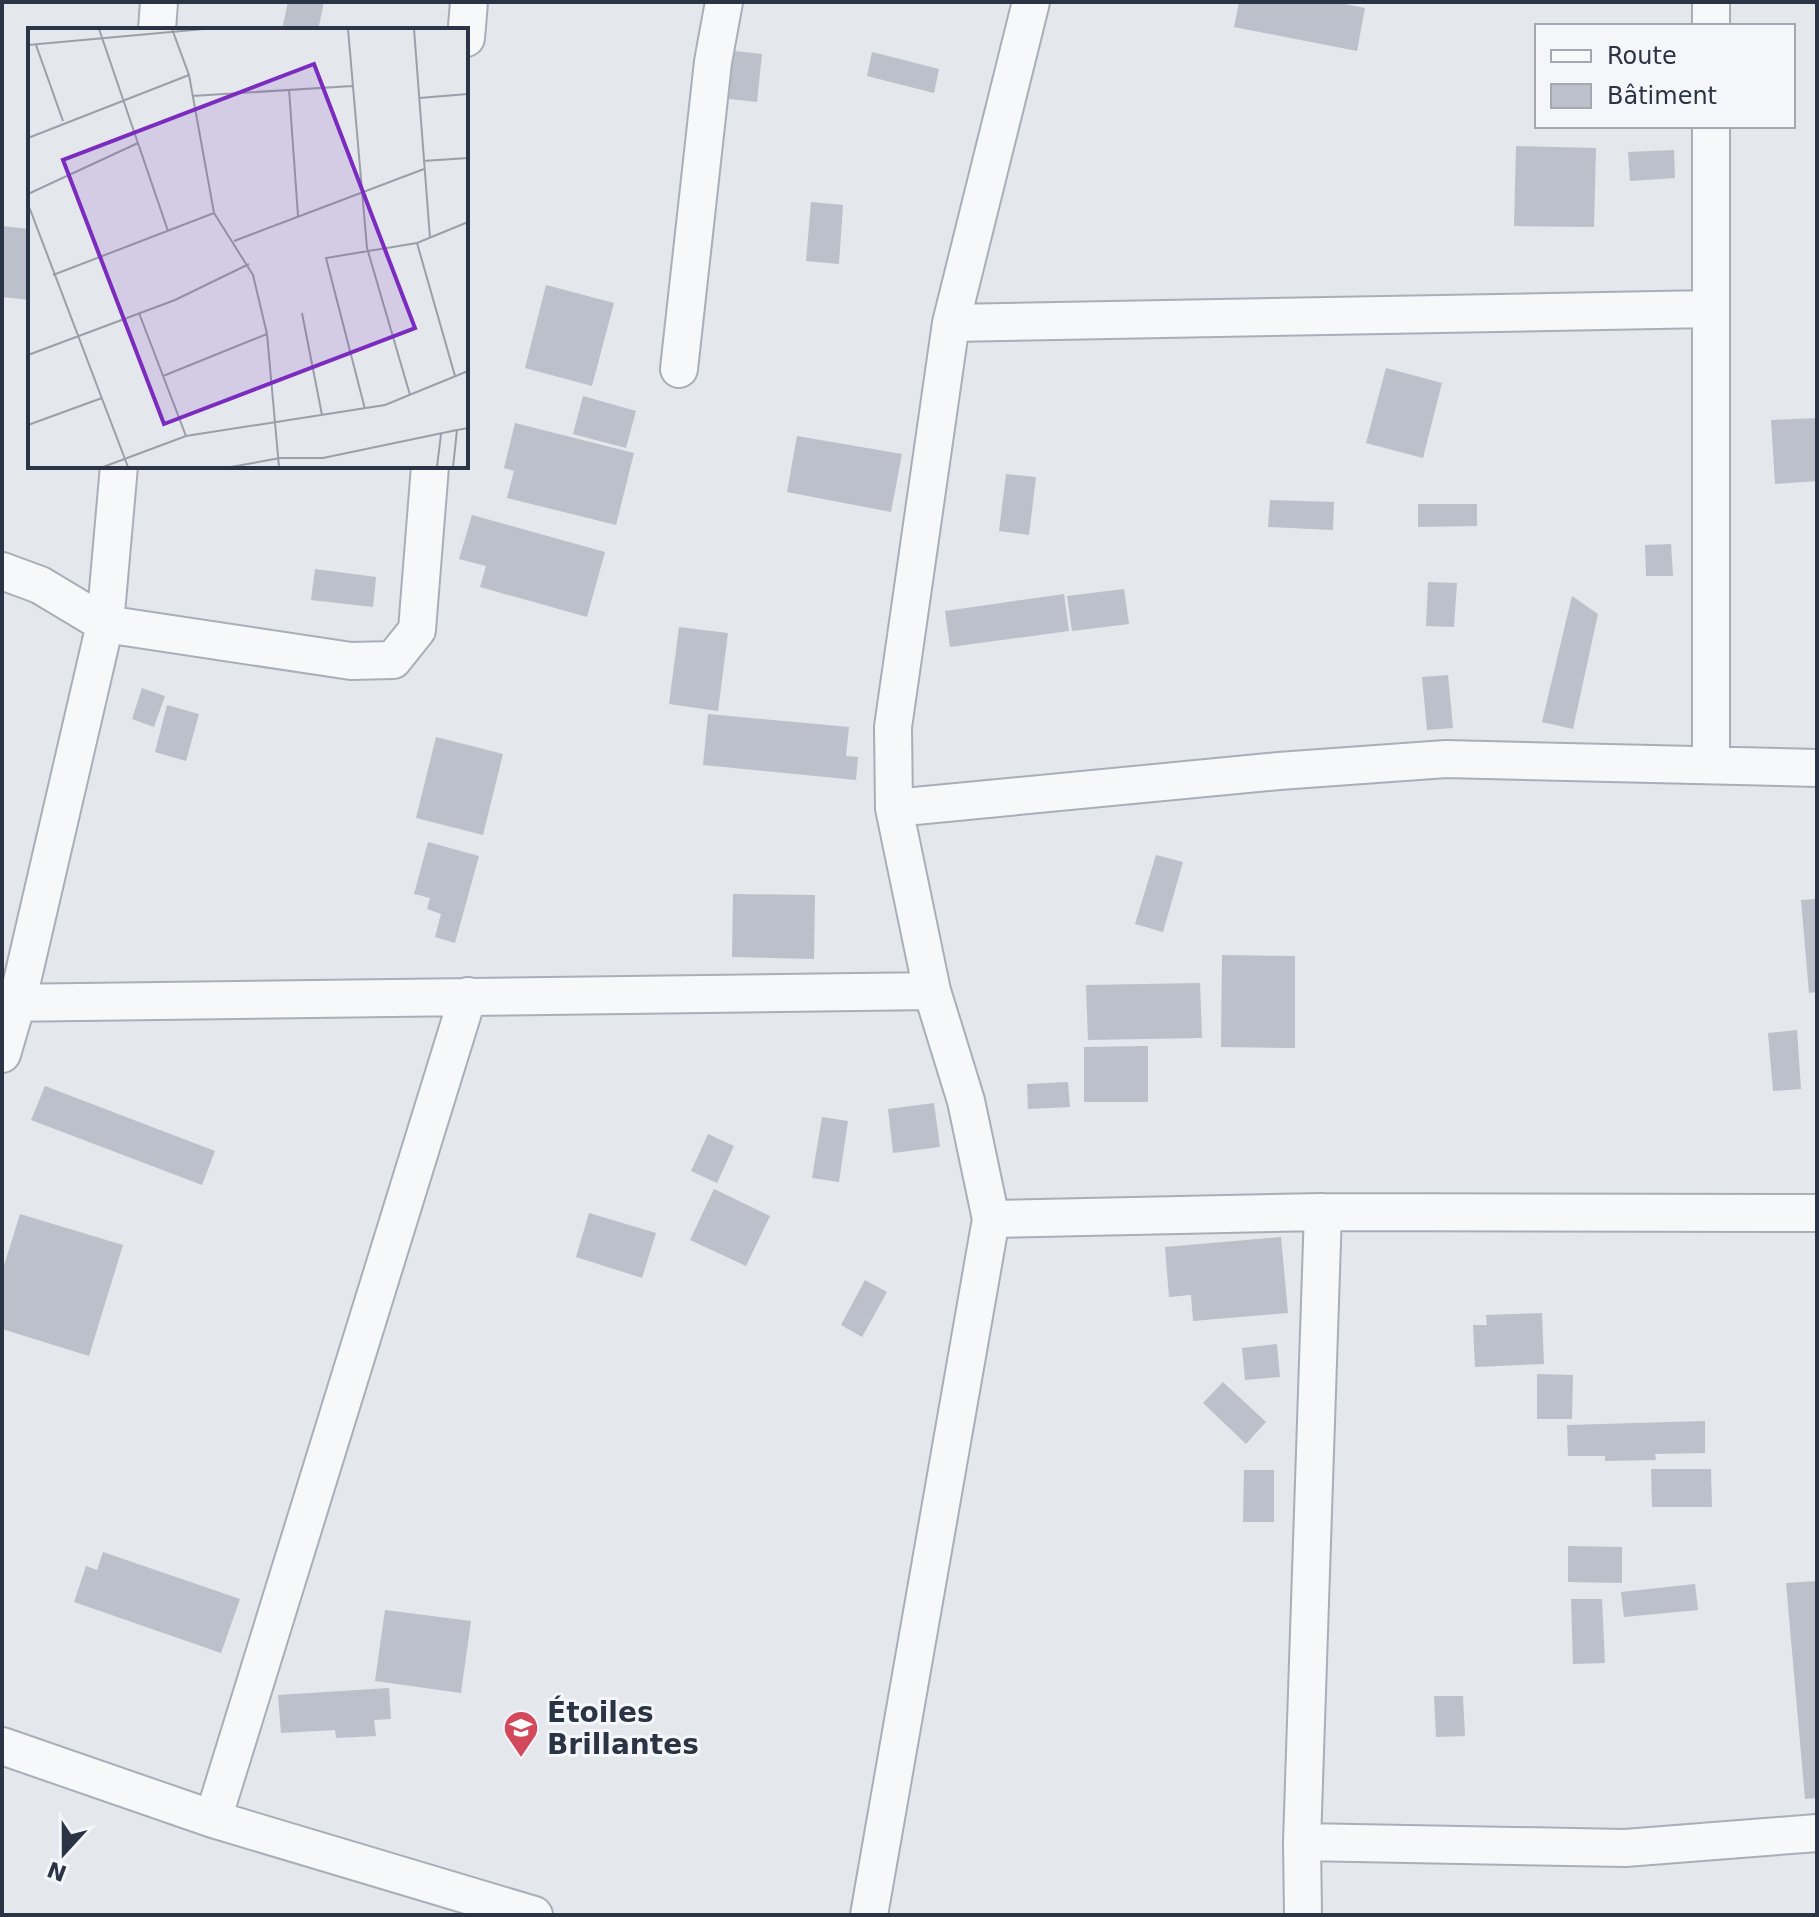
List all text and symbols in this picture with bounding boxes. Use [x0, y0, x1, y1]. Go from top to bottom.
legend [1535, 24, 1795, 128]
inset map [28, 28, 468, 468]
text: Route [1607, 42, 1677, 70]
text: Bâtiment [1607, 82, 1717, 110]
place label: Étoiles Brillantes [547, 1695, 699, 1761]
school or university icon: Étoiles Brillantes [502, 1709, 540, 1759]
north arrow [24, 1813, 104, 1893]
text: N [44, 1856, 70, 1886]

